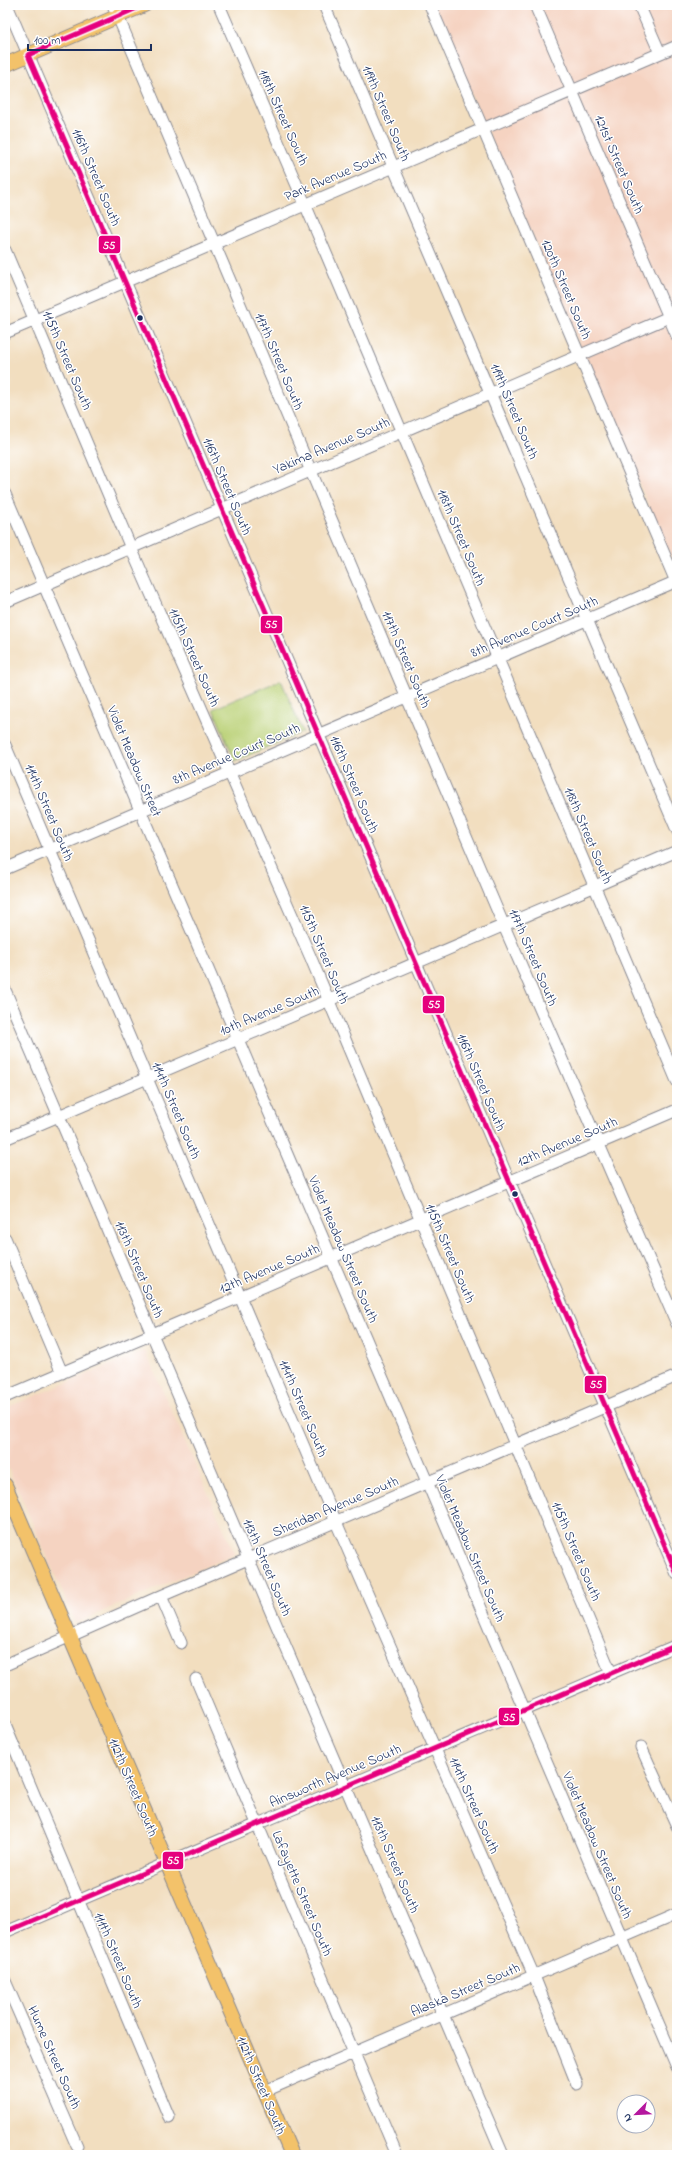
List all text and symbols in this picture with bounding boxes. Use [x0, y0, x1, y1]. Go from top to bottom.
scale bar [28, 26, 151, 52]
text: 100 m [34, 32, 61, 50]
street label: 119th Street South [356, 62, 415, 165]
street label: 118th Street South [252, 66, 313, 169]
street label: 121st Street South [588, 112, 649, 217]
street label: 116th Street South [66, 125, 126, 230]
street label: Park Avenue South [281, 145, 390, 207]
line badge: 55 [98, 235, 121, 254]
street label: 120th Street South [535, 236, 596, 343]
text: 55 [103, 238, 116, 254]
street label: 115th Street South [36, 308, 97, 414]
street label: 117th Street South [249, 310, 309, 414]
unlabelled marker [135, 313, 145, 323]
street label: 119th Street South [484, 360, 543, 463]
street label: Yakima Avenue South [270, 412, 393, 481]
street label: 116th Street South [197, 434, 257, 539]
street label: 118th Street South [431, 486, 490, 589]
street label: 8th Avenue Court South [468, 591, 602, 664]
street label: 115th Street South [162, 605, 225, 710]
street label: 117th Street South [376, 608, 436, 712]
line badge: 55 [260, 615, 283, 634]
text: 55 [265, 617, 278, 633]
street label: Violet Meadow Street [100, 702, 167, 821]
street label: 8th Avenue Court South [170, 718, 304, 791]
street label: 116th Street South [324, 732, 384, 837]
street label: 114th Street South [19, 761, 79, 865]
street label: 118th Street South [558, 784, 617, 887]
street label: 115th Street South [293, 902, 354, 1008]
street label: 117th Street South [503, 906, 563, 1010]
street label: 10th Avenue South [217, 981, 323, 1042]
line badge: 55 [422, 995, 445, 1014]
text: 55 [428, 997, 441, 1013]
street label: 116th Street South [451, 1030, 511, 1135]
street label: 114th Street South [146, 1059, 206, 1163]
street label: 12th Avenue South [514, 1112, 621, 1173]
street label: Violet Meadow Street South [302, 1172, 383, 1326]
unlabelled marker [510, 1189, 520, 1199]
street label: 115th Street South [419, 1201, 480, 1307]
street label: 113th Street South [109, 1218, 169, 1322]
street label: 12th Avenue South [216, 1239, 323, 1300]
street label: 114th Street South [273, 1357, 333, 1461]
line badge: 55 [584, 1375, 607, 1394]
text: 55 [590, 1377, 603, 1393]
street label: Sheridan Avenue South [269, 1471, 402, 1544]
street label: Violet Meadow Street South [429, 1471, 510, 1625]
street label: 115th Street South [545, 1499, 606, 1605]
street label: 113th Street South [237, 1516, 297, 1620]
line badge: 55 [498, 1707, 520, 1726]
text: 55 [503, 1710, 516, 1726]
street label: 112th Street South [102, 1735, 163, 1840]
street label: Ainsworth Avenue South [266, 1739, 405, 1814]
street label: 114th Street South [443, 1754, 504, 1857]
street label: Violet Meadow Street South [556, 1768, 637, 1922]
street label: 113th Street South [365, 1813, 425, 1917]
street label: Lafayette Street South [265, 1828, 338, 1960]
line badge: 55 [162, 1851, 184, 1870]
text: 55 [167, 1853, 180, 1869]
street label: 111th Street South [88, 1909, 147, 2012]
street label: Alaska Street South [408, 1958, 524, 2023]
street label: Hume Street South [21, 2003, 86, 2113]
street label: 112th Street South [230, 2033, 291, 2138]
north arrow [616, 2094, 656, 2134]
text: N [619, 2111, 637, 2124]

